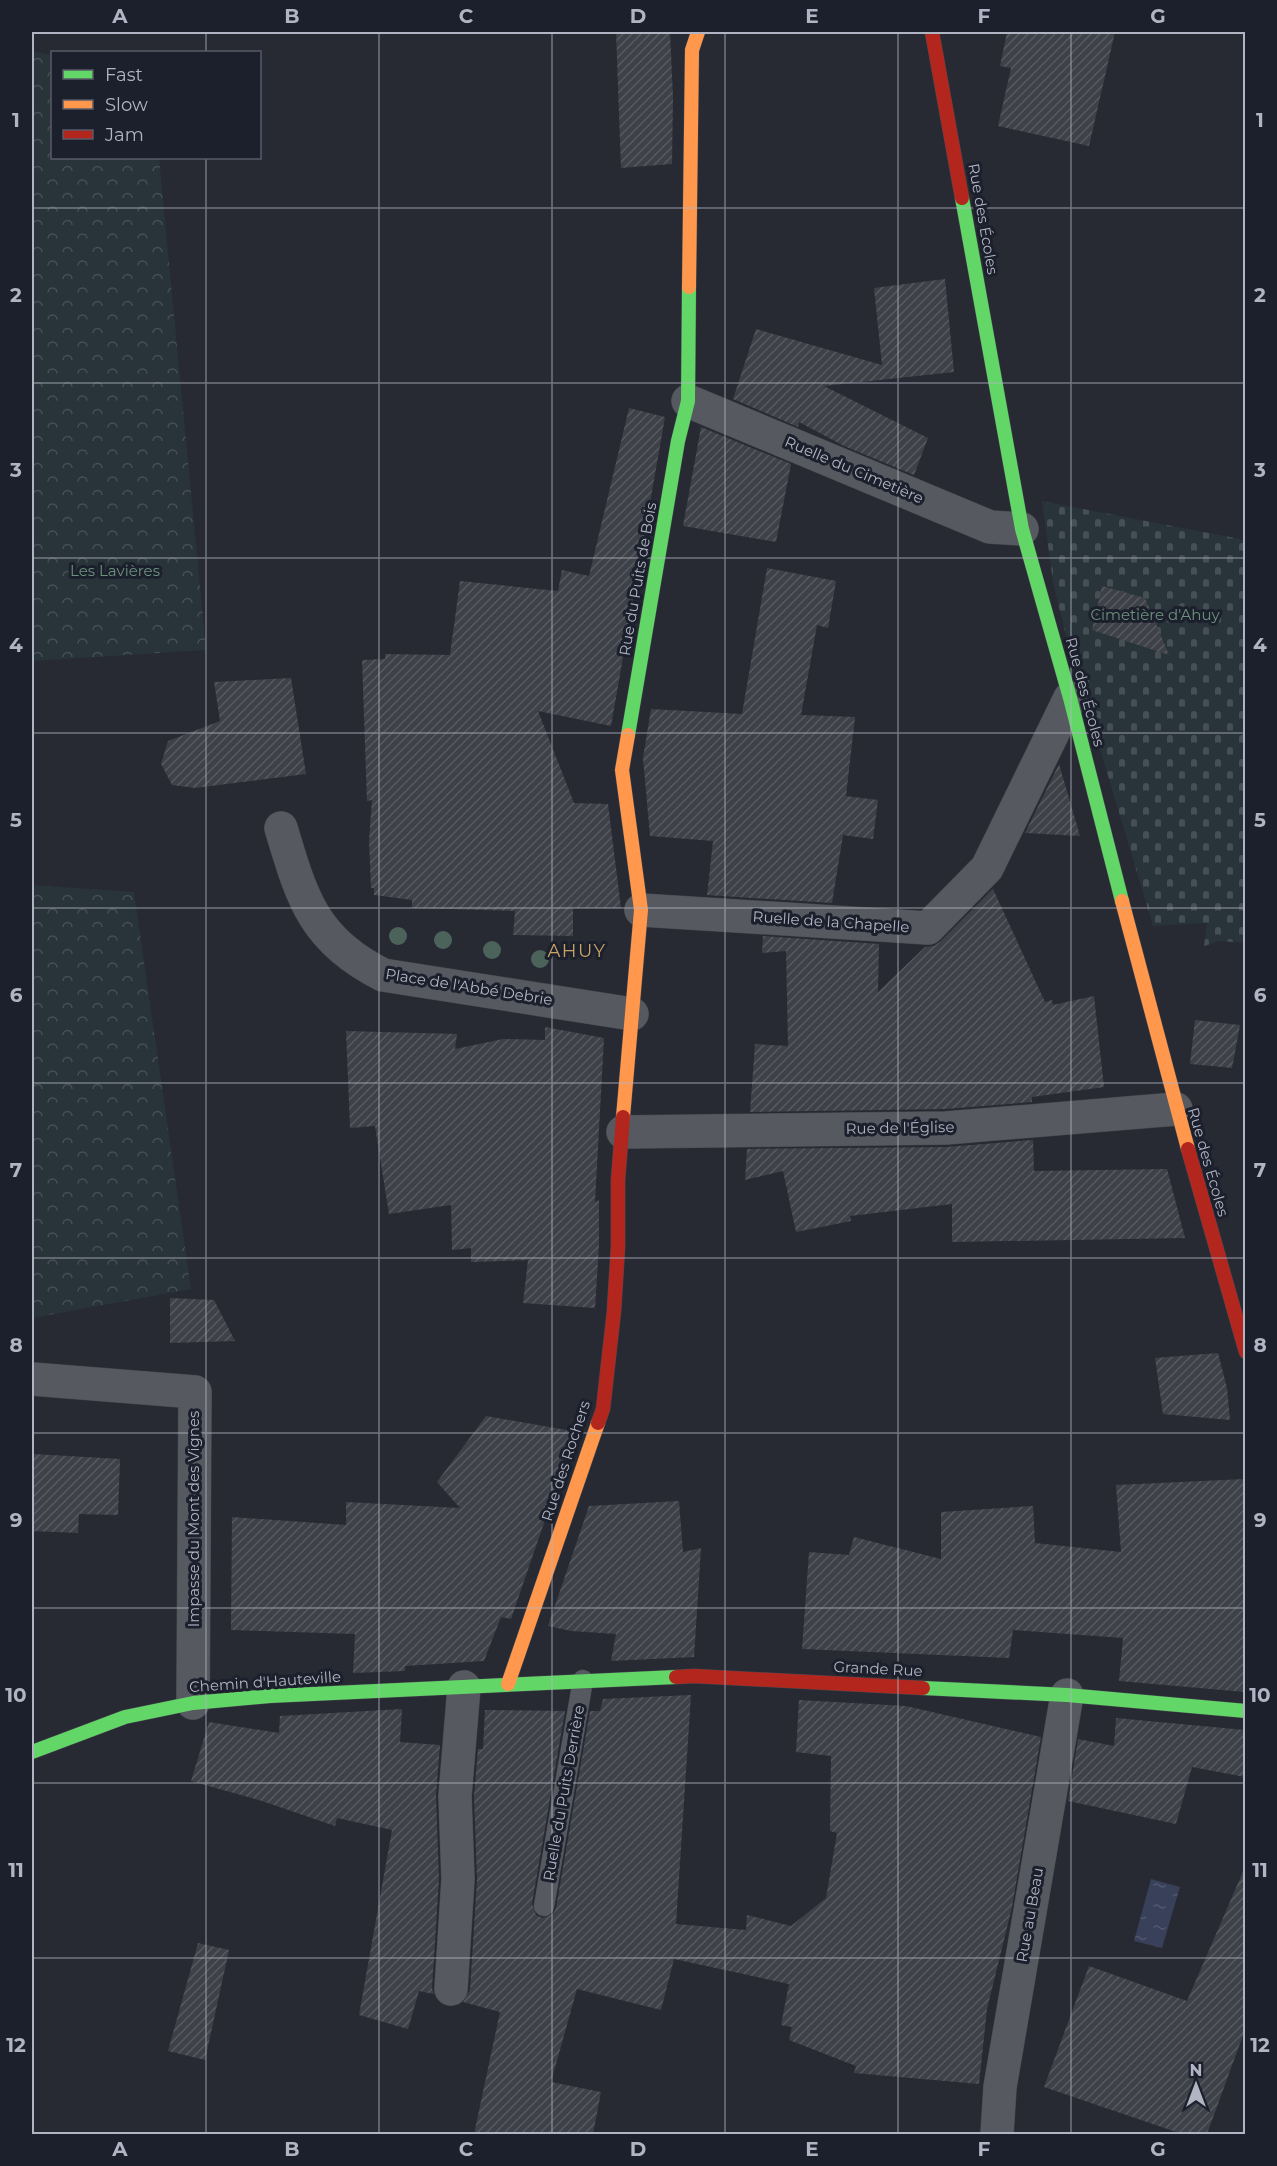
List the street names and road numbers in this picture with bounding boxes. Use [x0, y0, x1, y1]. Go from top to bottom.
street label: Rue des Écoles [964, 162, 1003, 276]
street label: Ruelle du Cimetière [782, 432, 926, 507]
street label: Rue du Puits de Bois [615, 501, 660, 657]
street label: Rue des Écoles [1062, 635, 1109, 749]
street label: Ruelle de la Chapelle [752, 907, 910, 936]
street label: Place de l'Abbé Debrie [384, 964, 554, 1009]
street label: Rue des Écoles [1184, 1105, 1233, 1219]
street label: Rue de l'Église [845, 1117, 955, 1138]
street label: Rue des Rochers [537, 1398, 594, 1523]
street label: Impasse du Mont des Vignes [184, 1411, 203, 1627]
street label: Grande Rue [833, 1657, 923, 1680]
street label: Chemin d'Hauteville [188, 1667, 342, 1696]
street label: Ruelle du Puits Derrière [539, 1703, 588, 1882]
street label: Rue au Beau [1012, 1866, 1047, 1964]

